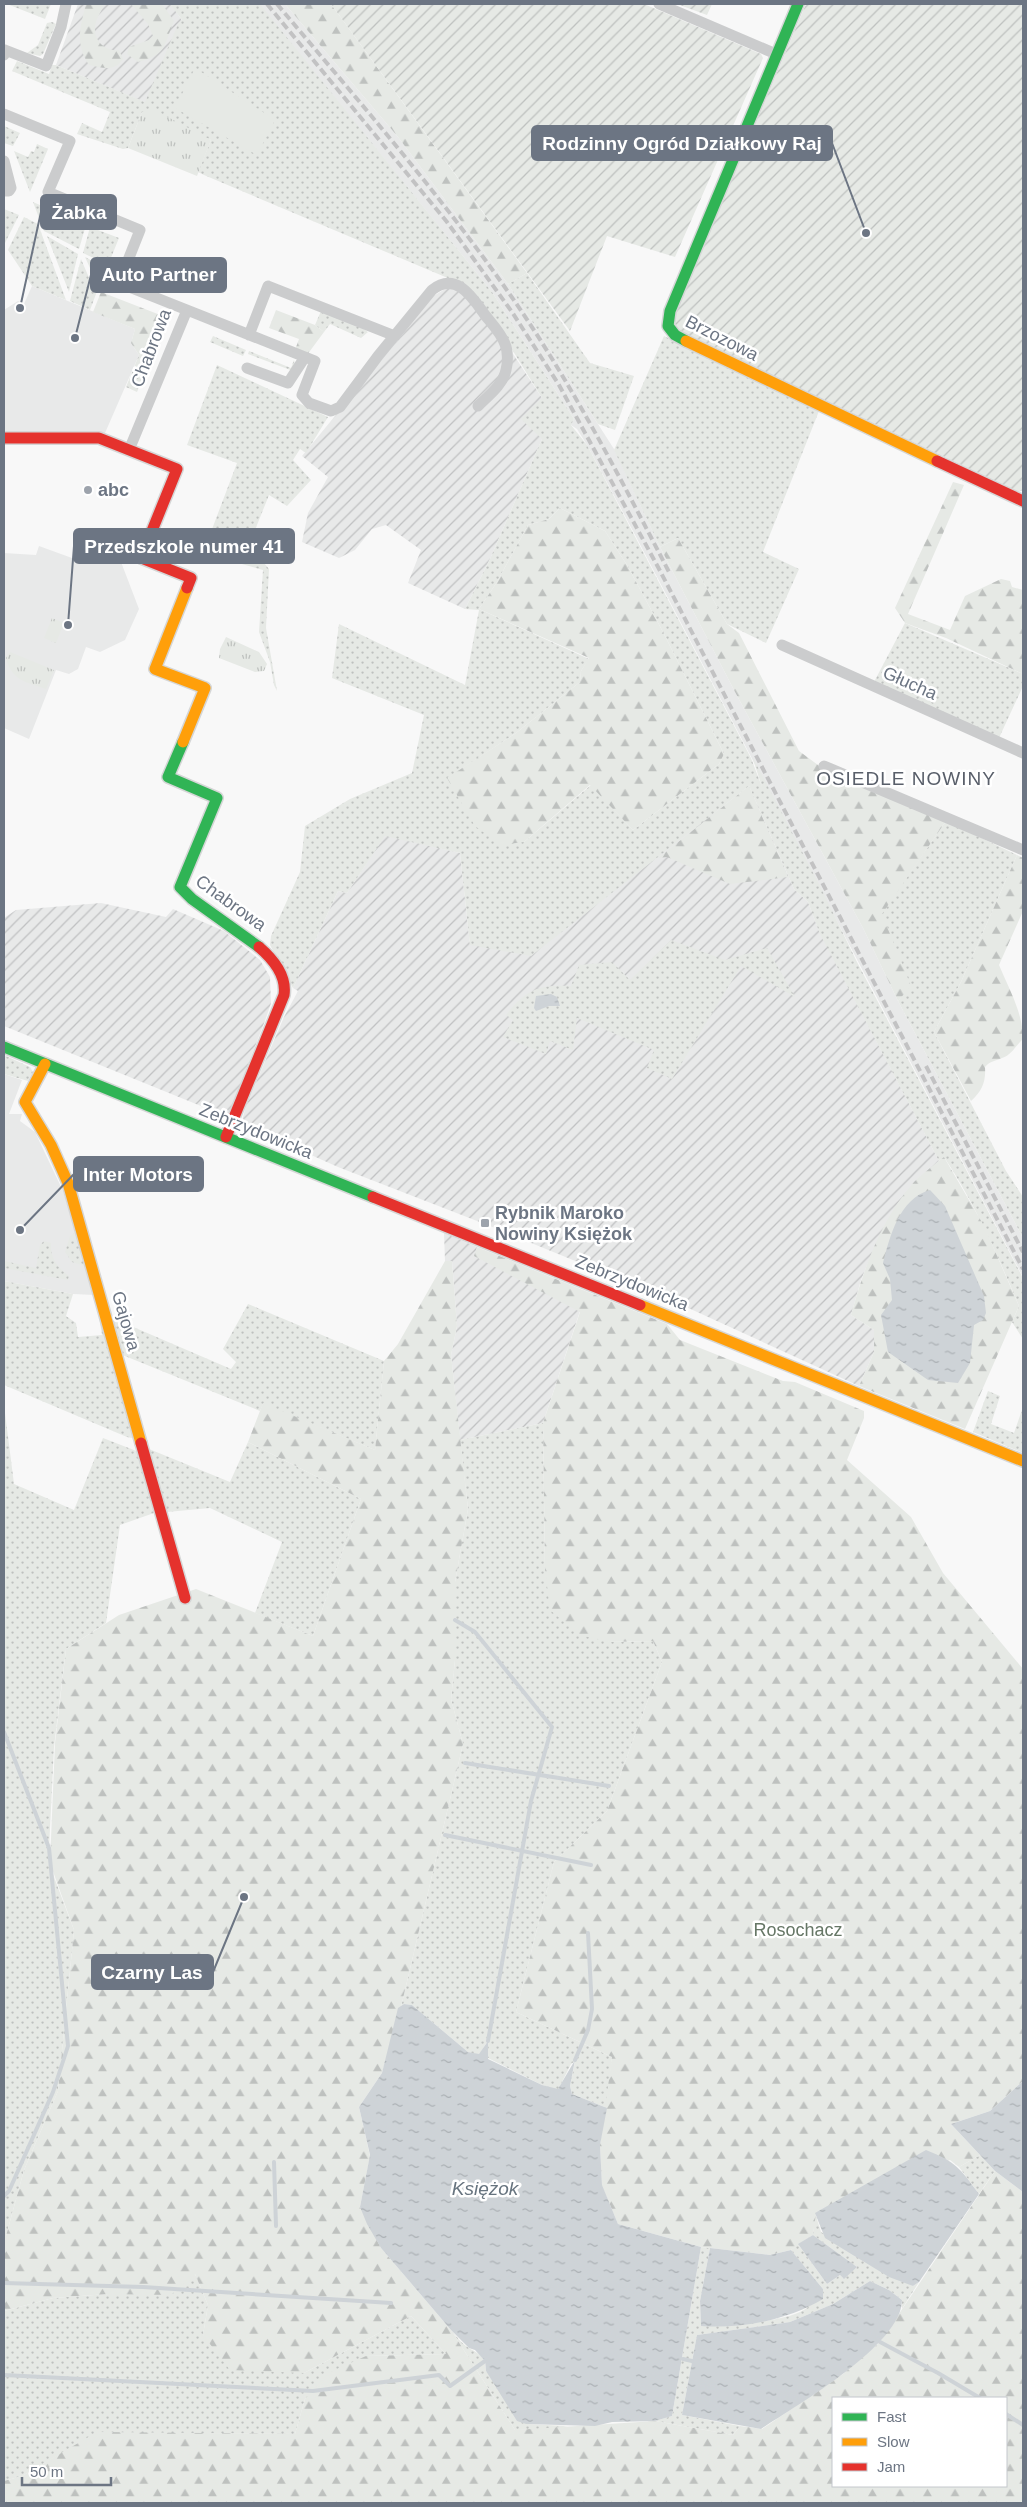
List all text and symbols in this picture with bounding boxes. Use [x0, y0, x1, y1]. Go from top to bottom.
callout: Rodzinny Ogród Działkowy Raj [532, 126, 832, 160]
text: Rodzinny Ogród Działkowy Raj [542, 133, 822, 154]
callout: Żabka [41, 195, 116, 229]
text: Żabka [52, 202, 107, 223]
callout: Auto Partner [91, 258, 226, 292]
text: Auto Partner [101, 264, 217, 285]
street label: Chabrowa [127, 305, 175, 390]
street label: Brzozowa [682, 311, 763, 365]
place label: abc [98, 480, 129, 500]
marker: abc [82, 484, 94, 496]
callout: Przedszkole numer 41 [74, 529, 294, 563]
text: Przedszkole numer 41 [84, 536, 284, 557]
street label: Głucha [880, 662, 941, 704]
district label: OSIEDLE NOWINY [816, 768, 996, 789]
street label: Chabrowa [192, 871, 271, 936]
street label: Zebrzydowicka [197, 1099, 316, 1163]
callout: Inter Motors [74, 1157, 203, 1191]
text: Inter Motors [83, 1164, 193, 1185]
place label: Rybnik Maroko Nowiny Księżok [495, 1203, 633, 1244]
marker: Rybnik Maroko Nowiny Księżok [479, 1217, 491, 1229]
street label: Zebrzydowicka [573, 1251, 692, 1315]
street label: Gajowa [108, 1289, 144, 1354]
park label: Rosochacz [753, 1920, 843, 1940]
callout: Czarny Las [92, 1955, 213, 1989]
text: Czarny Las [101, 1962, 203, 1983]
water label: Księżok [452, 2178, 520, 2199]
legend [832, 2397, 1007, 2487]
text: Fast [877, 2408, 907, 2425]
text: Slow [877, 2433, 910, 2450]
scale bar [22, 2454, 111, 2486]
text: Jam [877, 2458, 905, 2475]
text: 50 m [30, 2463, 63, 2480]

